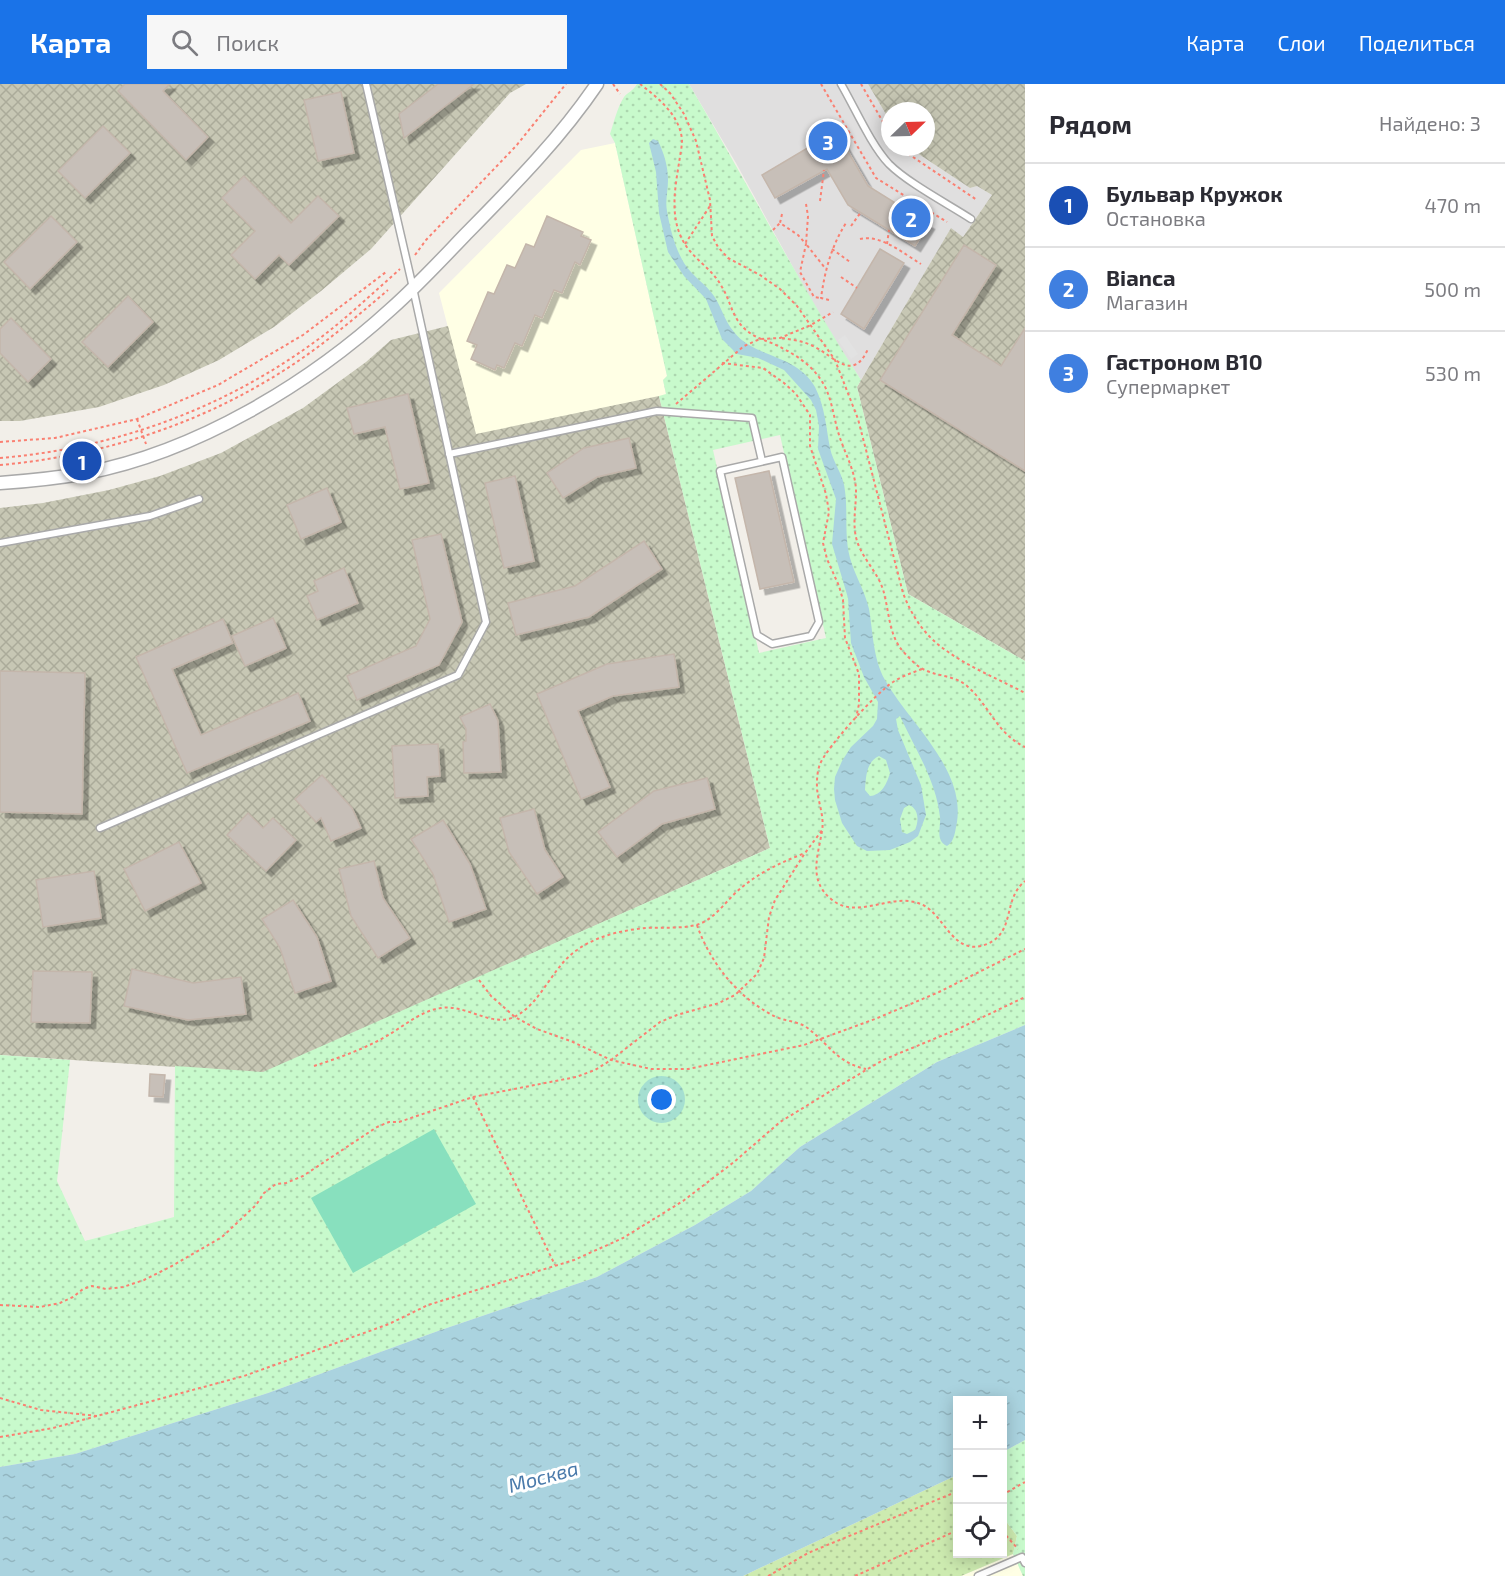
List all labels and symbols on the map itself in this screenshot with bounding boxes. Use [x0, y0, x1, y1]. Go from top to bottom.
north arrow [881, 102, 935, 156]
pin: 3 [808, 118, 848, 164]
pin: 2 [892, 196, 930, 240]
pin: 1 [62, 438, 101, 484]
your location [647, 1085, 676, 1114]
water label: Москва [505, 1455, 581, 1497]

